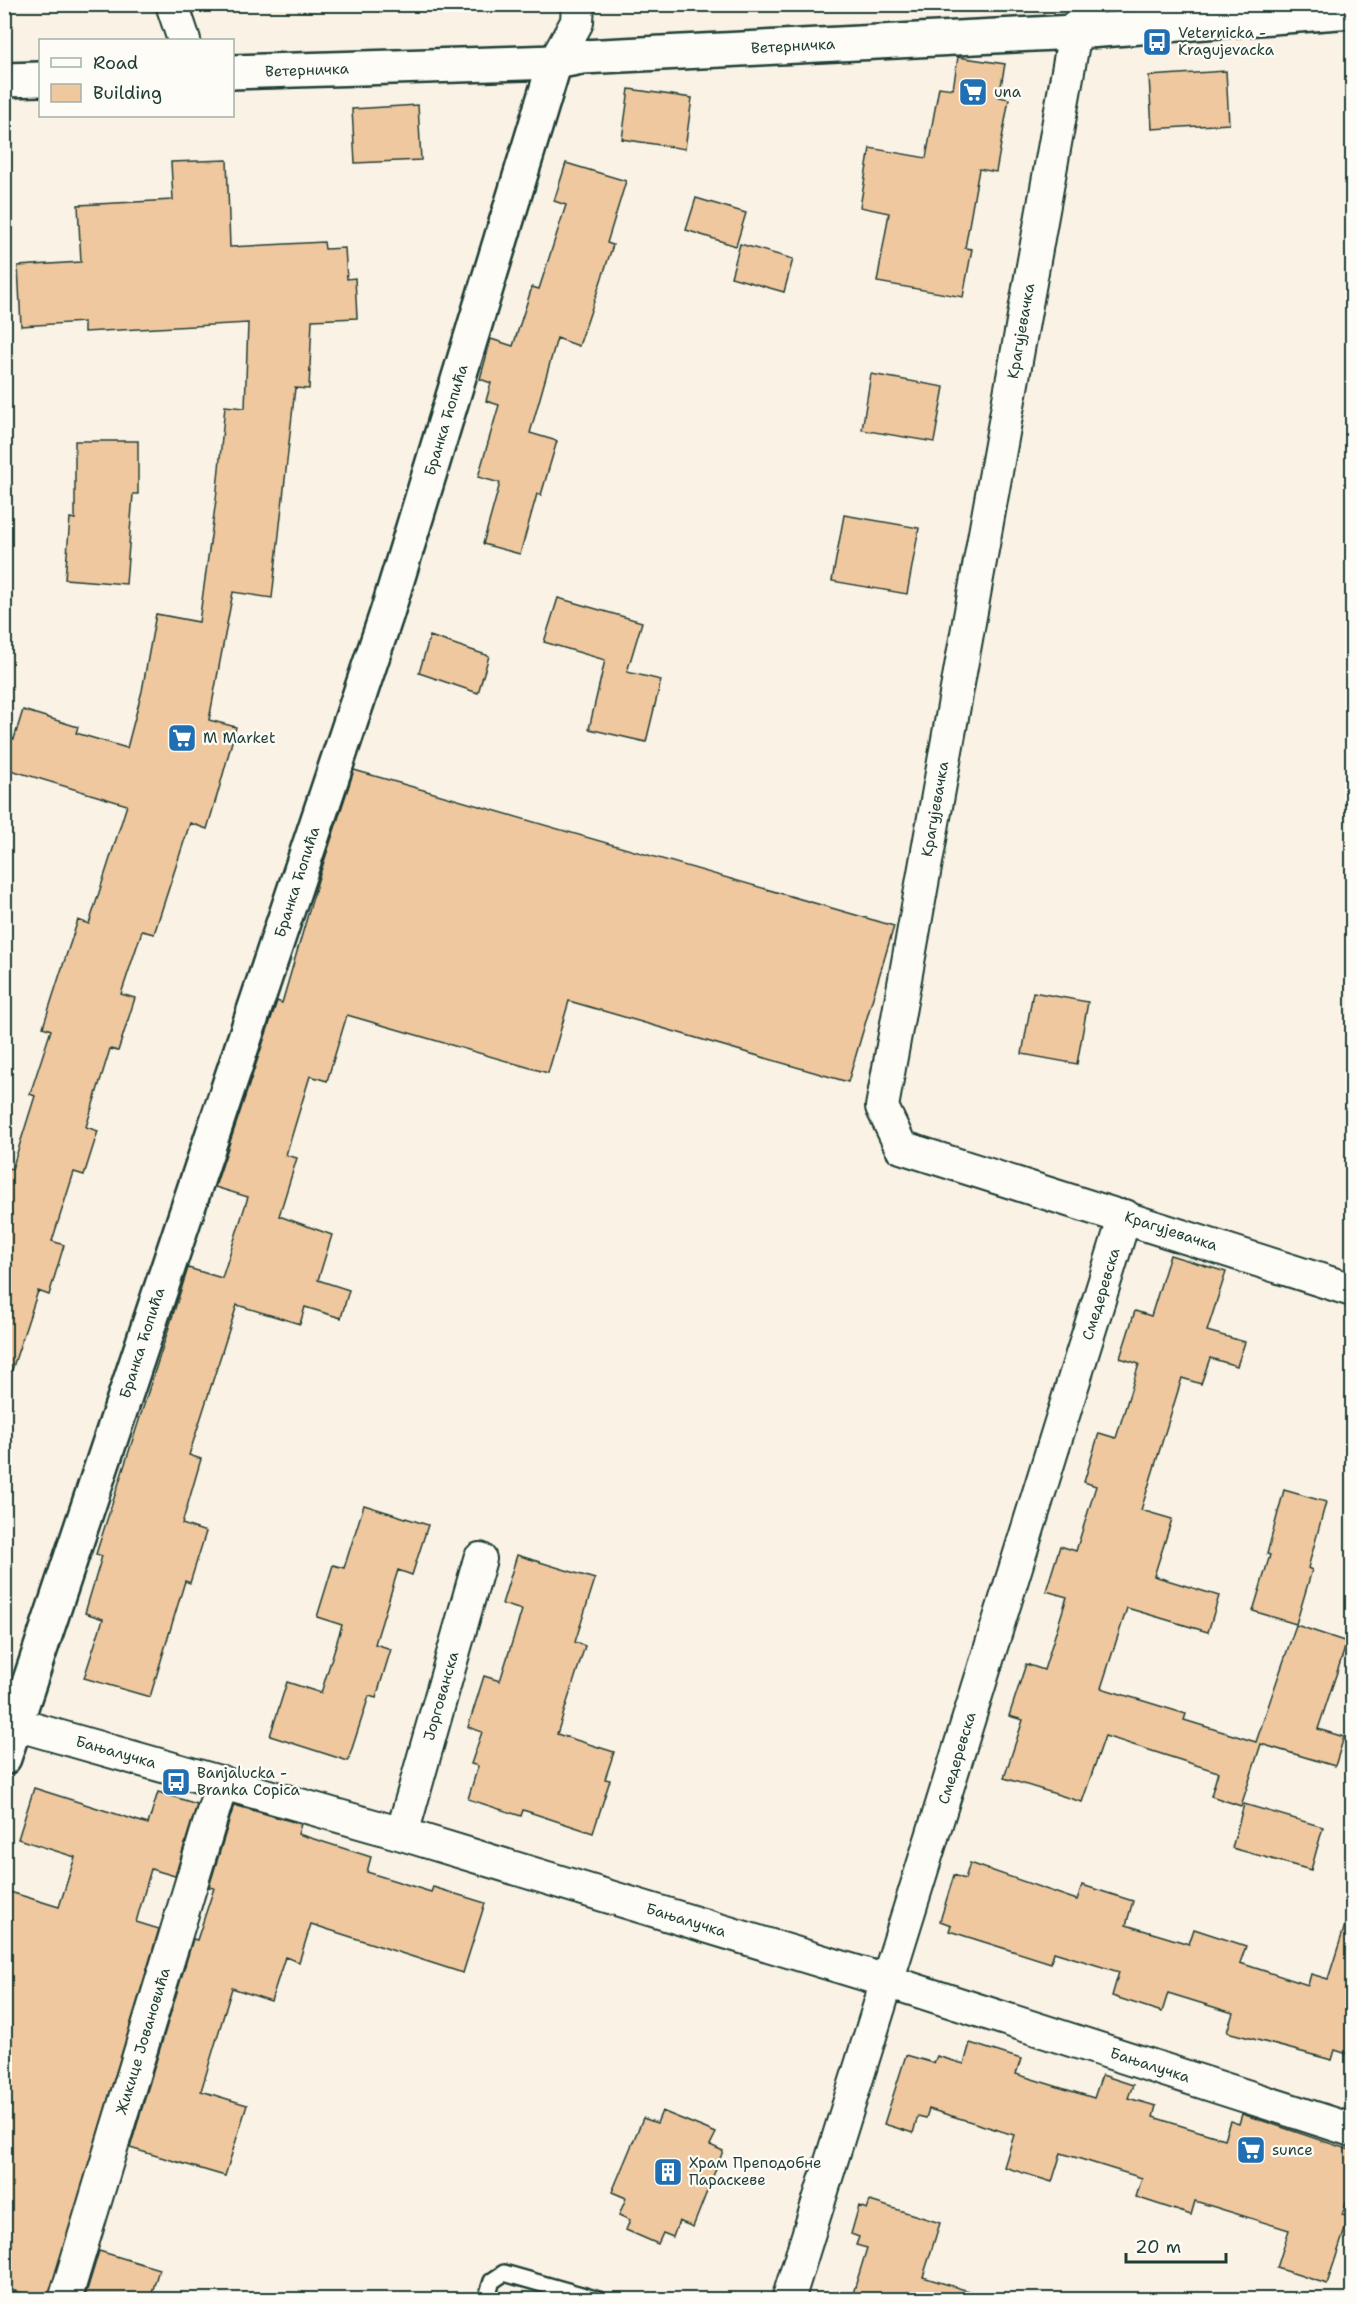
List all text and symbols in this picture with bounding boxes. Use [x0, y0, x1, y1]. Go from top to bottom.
place label: Veternicka - Kragujevacka [1178, 23, 1275, 60]
bus stop icon: Veternicka - Kragujevacka [1141, 26, 1173, 58]
street label: Ветерничка [750, 34, 836, 58]
legend [39, 39, 234, 117]
text: Road [93, 51, 138, 75]
street label: Ветерничка [265, 59, 350, 81]
supermarket icon: una [957, 76, 989, 108]
text: Building [93, 81, 162, 105]
place label: una [994, 82, 1022, 102]
street label: Крагујевачка [1003, 281, 1039, 380]
street label: Бранка Ћопића [420, 361, 473, 478]
supermarket icon: M Market [166, 722, 198, 754]
place label: M Market [203, 728, 276, 748]
street label: Крагујевачка [917, 759, 953, 858]
street label: Бранка Ћопића [270, 823, 325, 940]
street label: Крагујевачка [1122, 1207, 1221, 1256]
street label: Смедеревска [1077, 1245, 1125, 1343]
street label: Бранка Ћопића [115, 1284, 170, 1401]
street label: Јоргованска [419, 1648, 463, 1743]
street label: Смедеревска [933, 1709, 981, 1807]
street label: Бањалучка [73, 1731, 159, 1773]
place label: Banjalucka - Branka Copica [197, 1763, 301, 1800]
bus stop icon: Banjalucka - Branka Copica [160, 1766, 192, 1798]
street label: Бањалучка [643, 1898, 729, 1942]
street label: Жикице Јовановића [111, 1964, 175, 2117]
street label: Бањалучка [1107, 2043, 1193, 2088]
supermarket icon: sunce [1235, 2134, 1267, 2166]
place label: sunce [1272, 2140, 1313, 2160]
place label: Храм Преподобне Параскеве [689, 2153, 822, 2190]
building icon: Храм Преподобне Параскеве [652, 2156, 684, 2188]
scale bar [1126, 2226, 1226, 2264]
text: 20 m [1135, 2235, 1181, 2259]

